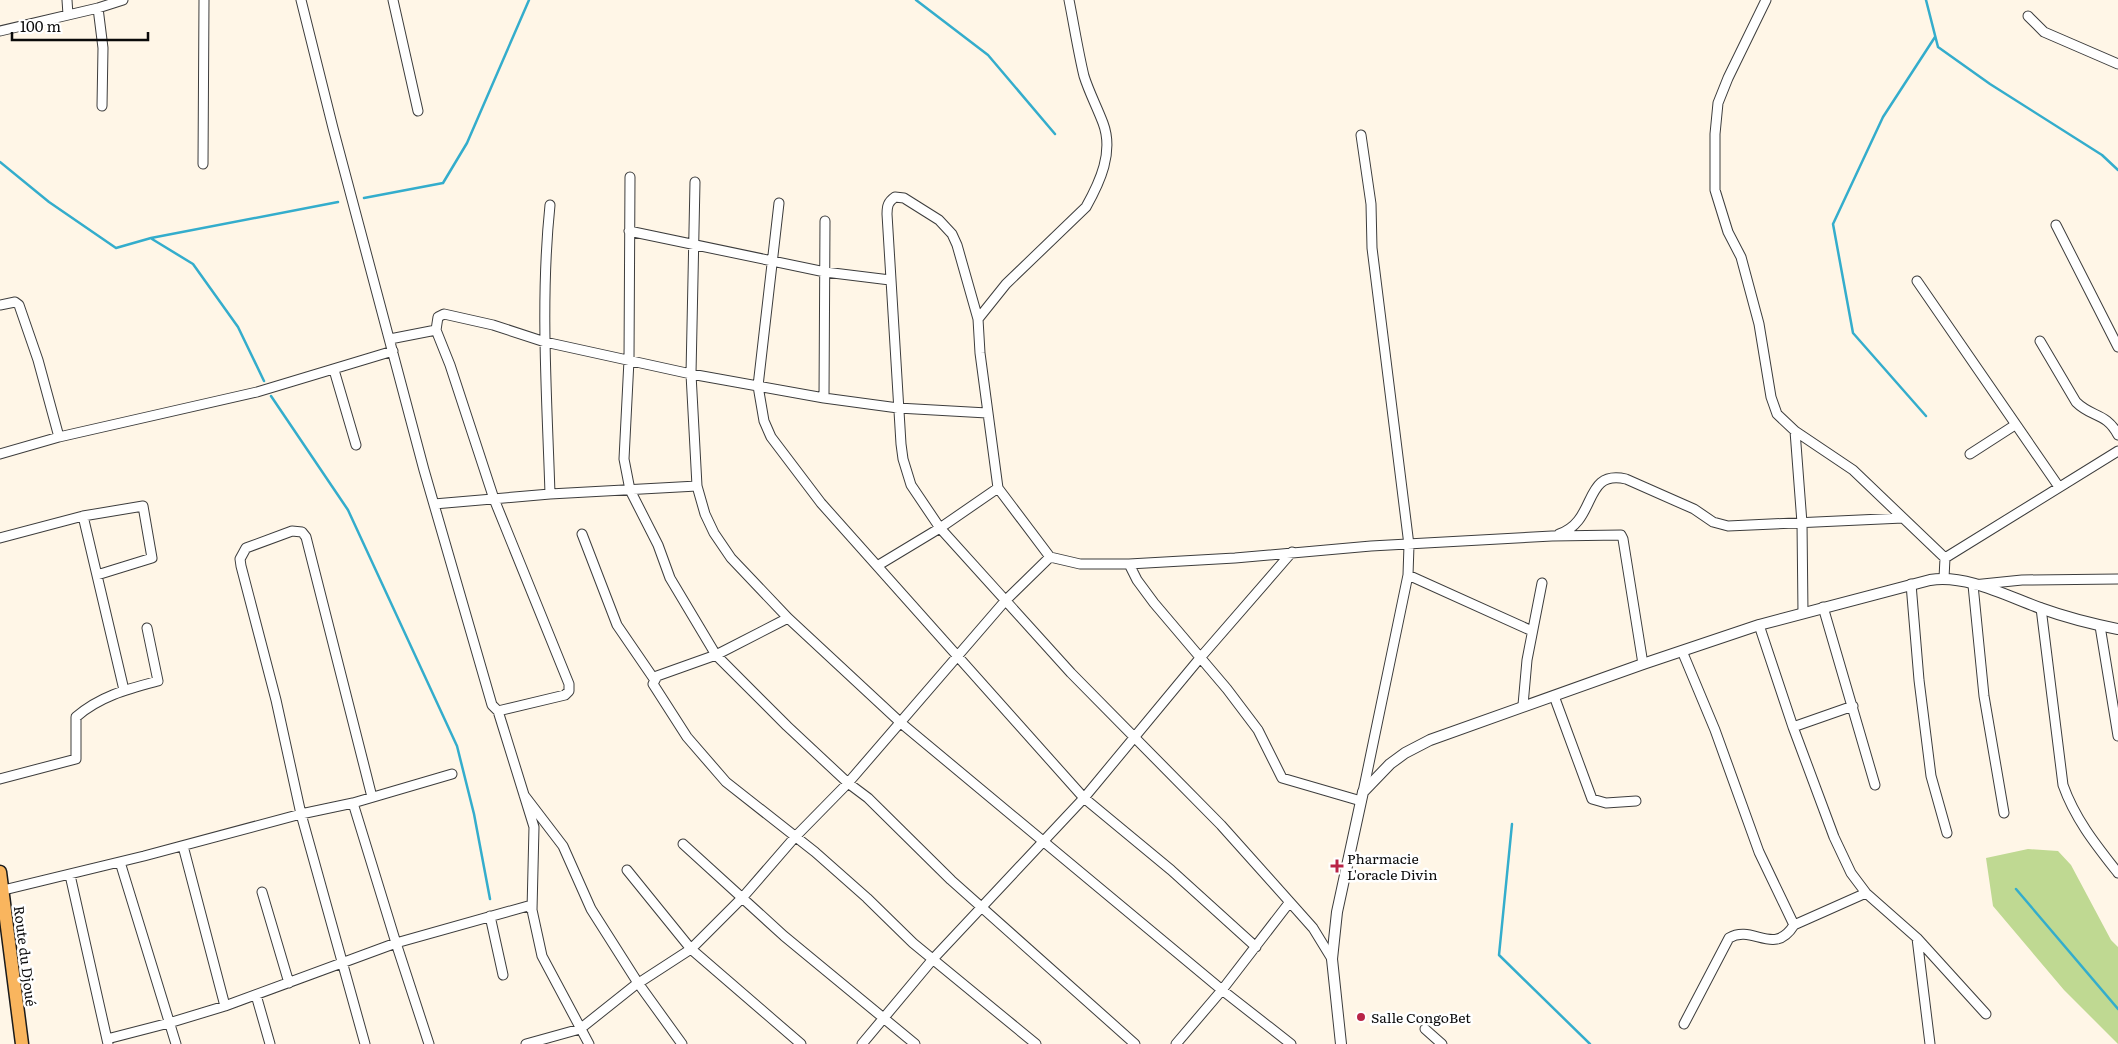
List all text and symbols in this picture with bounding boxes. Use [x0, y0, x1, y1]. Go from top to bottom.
scale bar [12, 10, 149, 42]
text: 100 m [20, 14, 61, 37]
place label: Pharmacie L'oracle Divin [1347, 848, 1438, 884]
marker: Pharmacie L'oracle Divin [1331, 860, 1343, 872]
street label: Route du Djoué [10, 904, 42, 1008]
place label: Salle CongoBet [1371, 1007, 1471, 1027]
marker: Salle CongoBet [1355, 1011, 1367, 1023]

